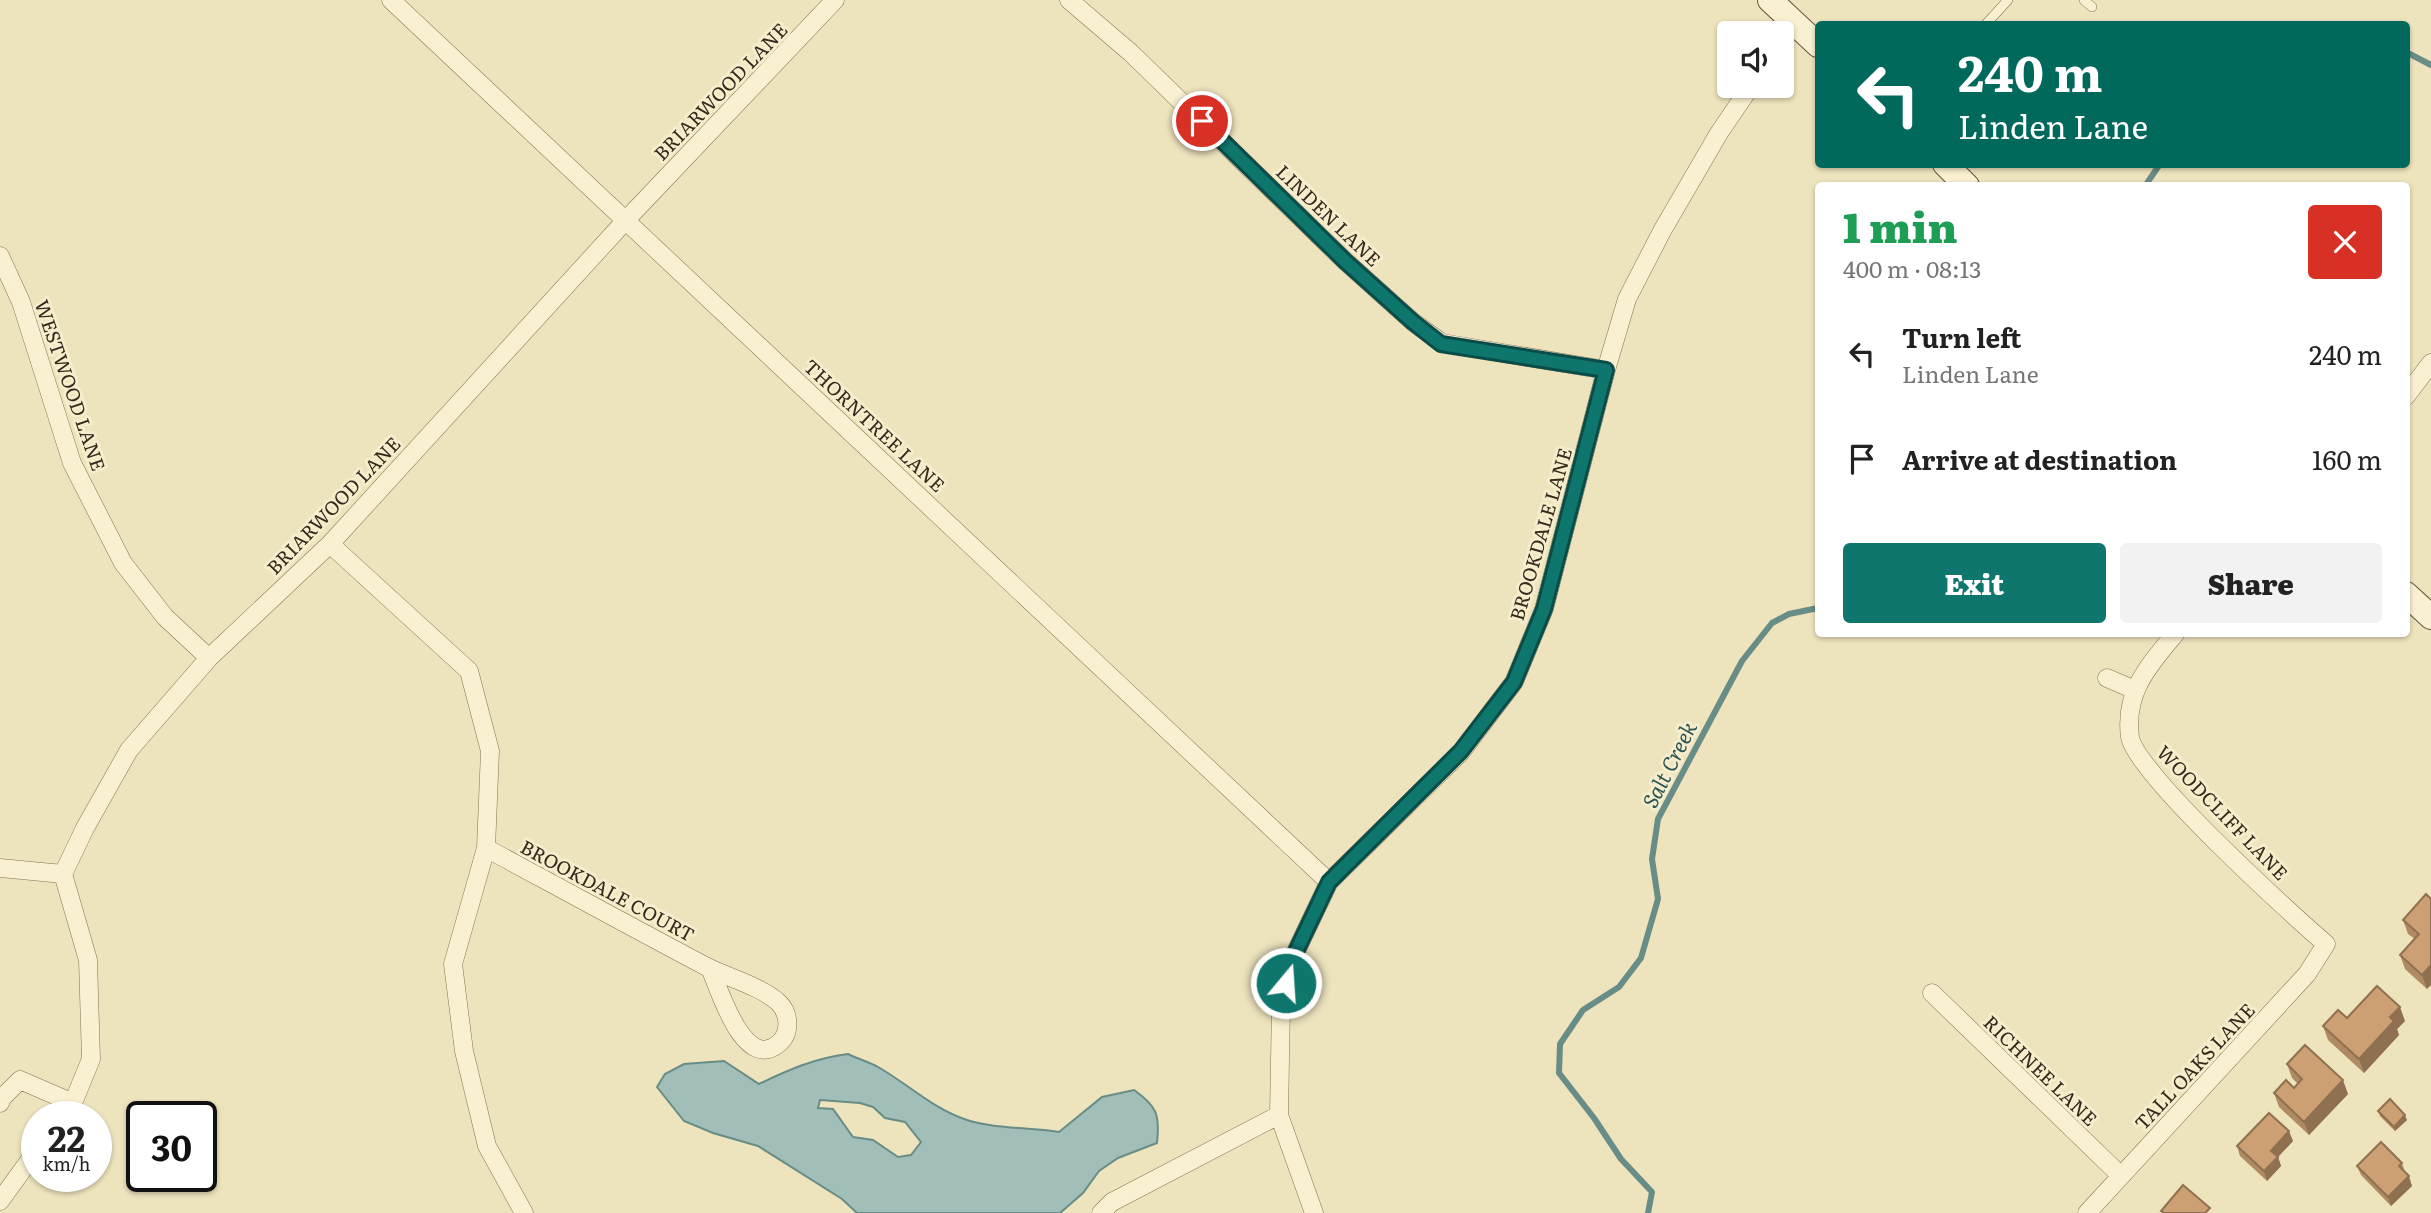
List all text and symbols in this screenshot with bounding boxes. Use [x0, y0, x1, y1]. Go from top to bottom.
street label: BRIARWOOD LANE [647, 16, 793, 166]
map controls [1717, 21, 1794, 98]
button: sound [1717, 21, 1794, 98]
text: 240 m [1958, 34, 2103, 107]
icon: left [1843, 49, 1934, 140]
pin [1172, 91, 1232, 151]
text: Linden Lane [1958, 101, 2148, 149]
icon: arrive [1183, 102, 1221, 140]
street label: LINDEN LANE [1270, 158, 1388, 272]
text: 1 min [1843, 194, 1958, 256]
button: close [2308, 205, 2382, 279]
text: 400 m · 08:13 [1843, 251, 1981, 285]
street label: WESTWOOD LANE [29, 296, 113, 474]
text: Turn left [1902, 317, 2021, 356]
text: 240 m [2309, 334, 2382, 373]
icon: left [1843, 335, 1881, 373]
street label: THORNTREE LANE [798, 352, 952, 498]
text: Linden Lane [1902, 356, 2039, 390]
street label: BRIARWOOD LANE [260, 430, 406, 580]
text: Arrive at destination [1902, 439, 2177, 478]
text: 160 m [2312, 439, 2382, 478]
icon: arrive [1843, 440, 1881, 478]
street label: BROOKDALE LANE [1502, 444, 1578, 624]
button: Exit [1843, 543, 2106, 623]
button: Share [2120, 543, 2382, 623]
water label: Salt Creek [1633, 715, 1703, 813]
street label: WOODCLIFF LANE [2151, 738, 2295, 886]
street label: BROOKDALE COURT [516, 832, 700, 948]
position arrow [1249, 946, 1323, 1020]
street label: TALL OAKS LANE [2127, 996, 2261, 1136]
street label: RICHNEE LANE [1978, 1008, 2104, 1132]
speed limit sign: 30 [126, 1101, 217, 1192]
text: 22 [48, 1111, 85, 1163]
text: km/h [43, 1150, 90, 1177]

